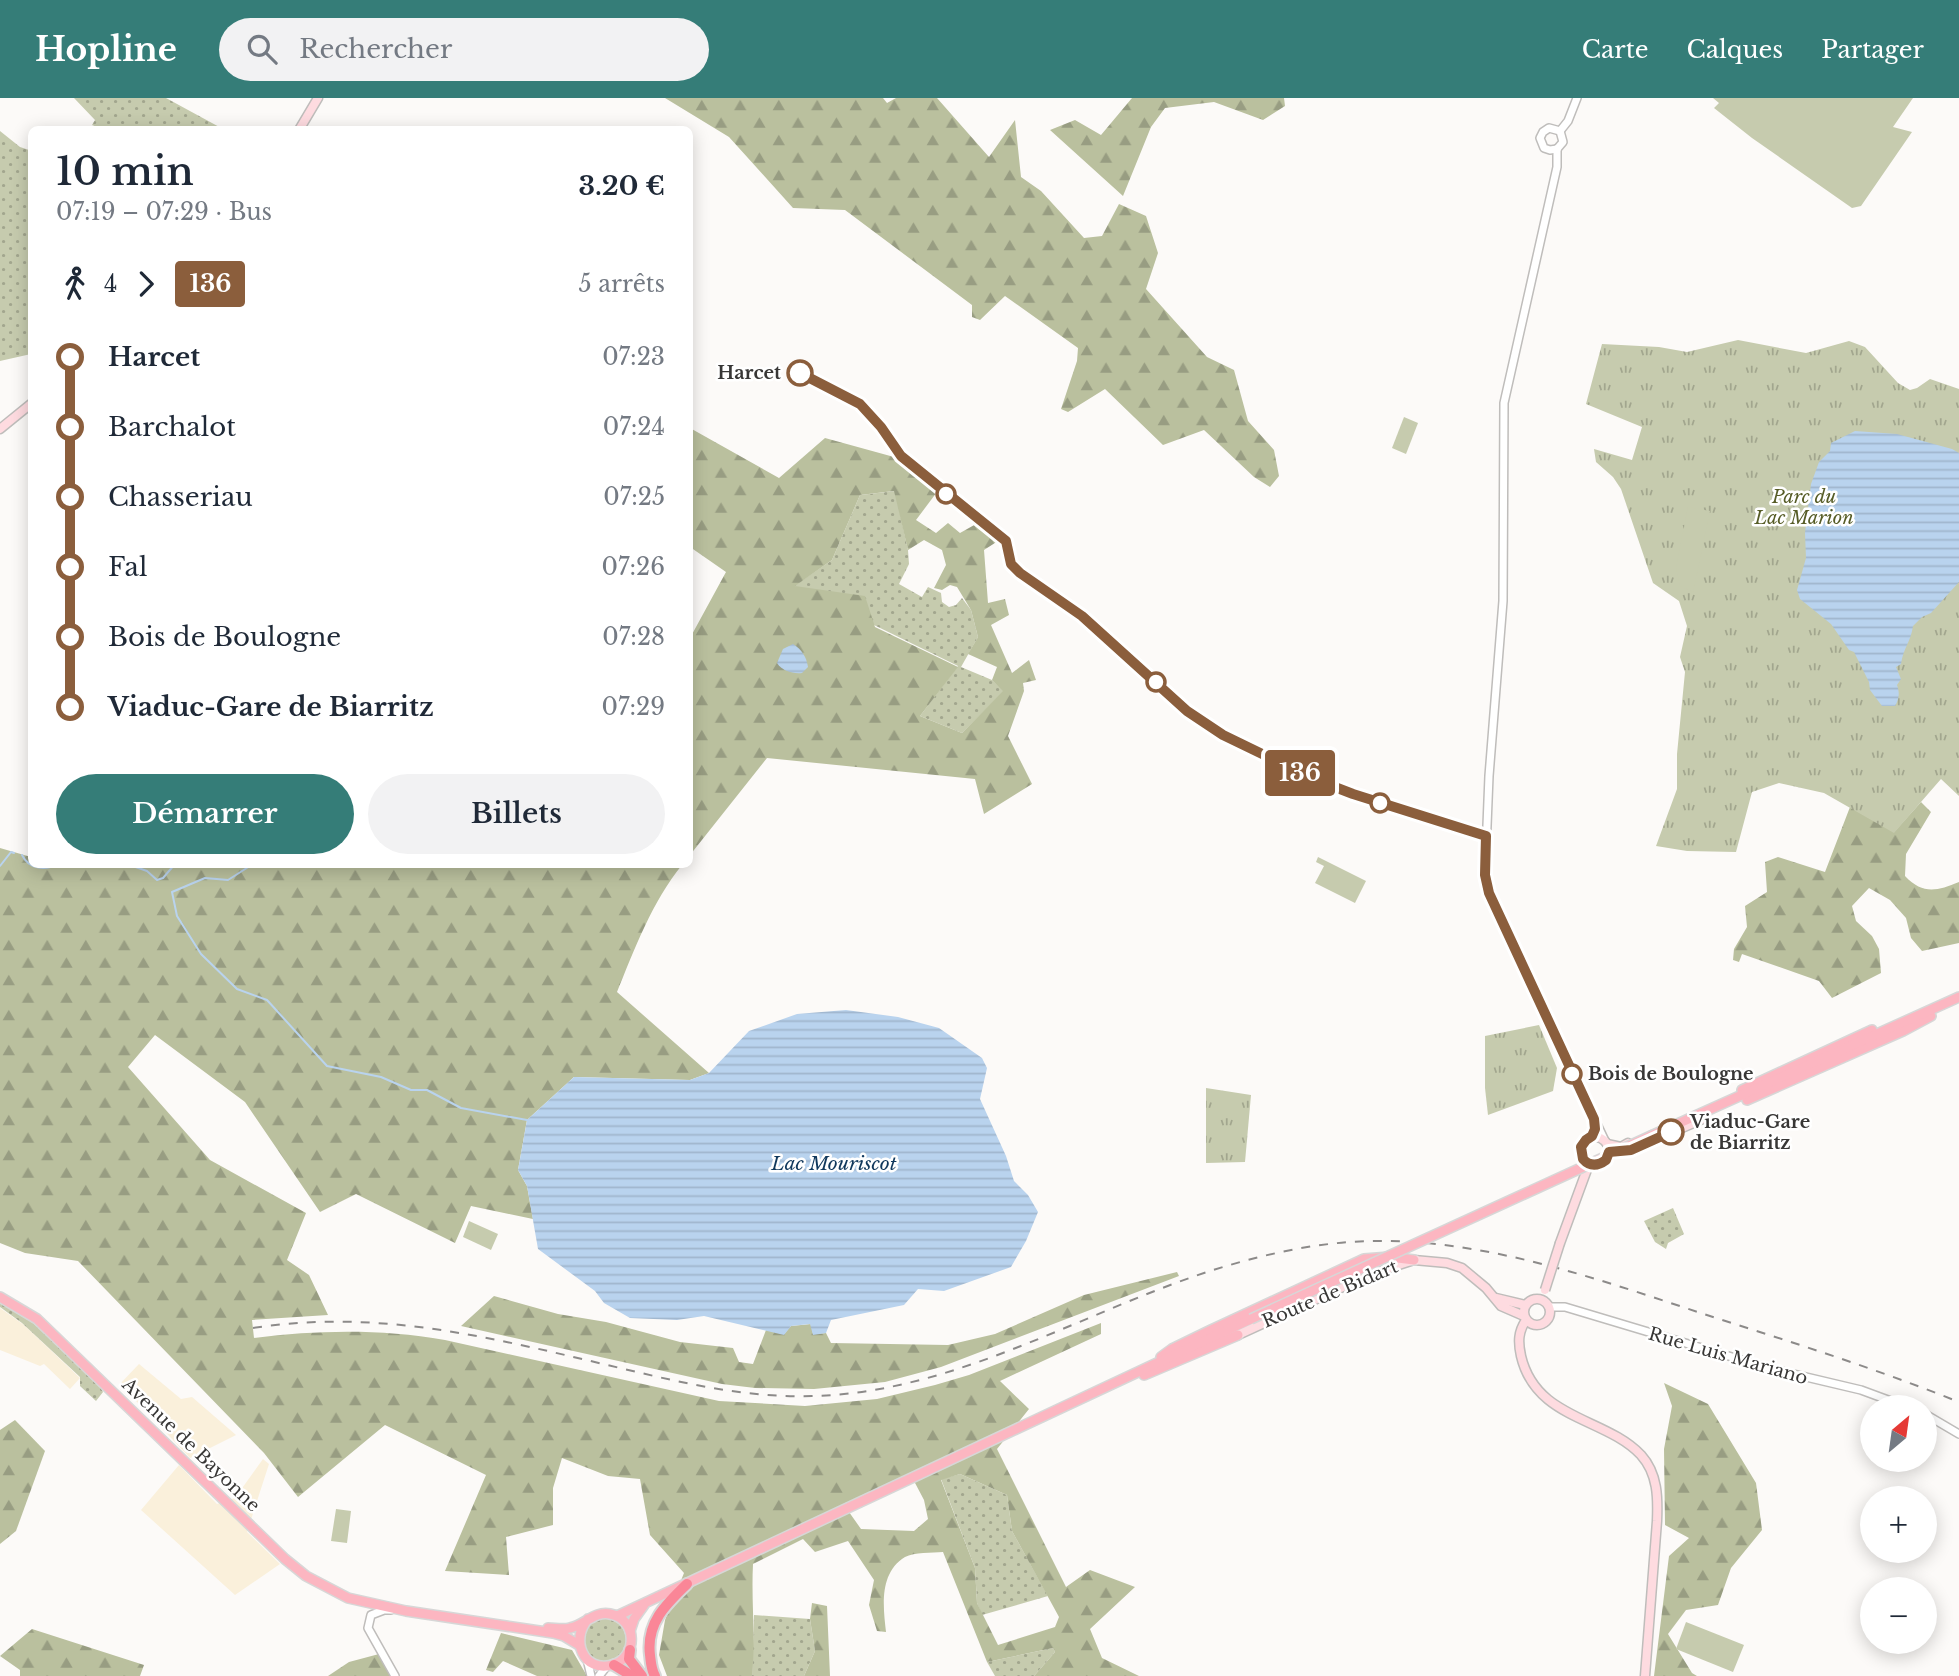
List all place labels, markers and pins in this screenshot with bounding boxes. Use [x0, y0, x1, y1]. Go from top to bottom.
marker: Harcet [787, 360, 813, 386]
place label: Harcet [717, 362, 781, 384]
unlabelled marker [936, 484, 956, 504]
unlabelled marker [1146, 672, 1166, 692]
unlabelled marker [1370, 793, 1390, 813]
place label: Bois de Boulogne [1588, 1063, 1754, 1085]
marker: Bois de Boulogne [1562, 1064, 1582, 1084]
place label: Viaduc-Gare de Biarritz [1689, 1111, 1810, 1154]
marker: Viaduc-Gare de Biarritz [1658, 1119, 1684, 1145]

